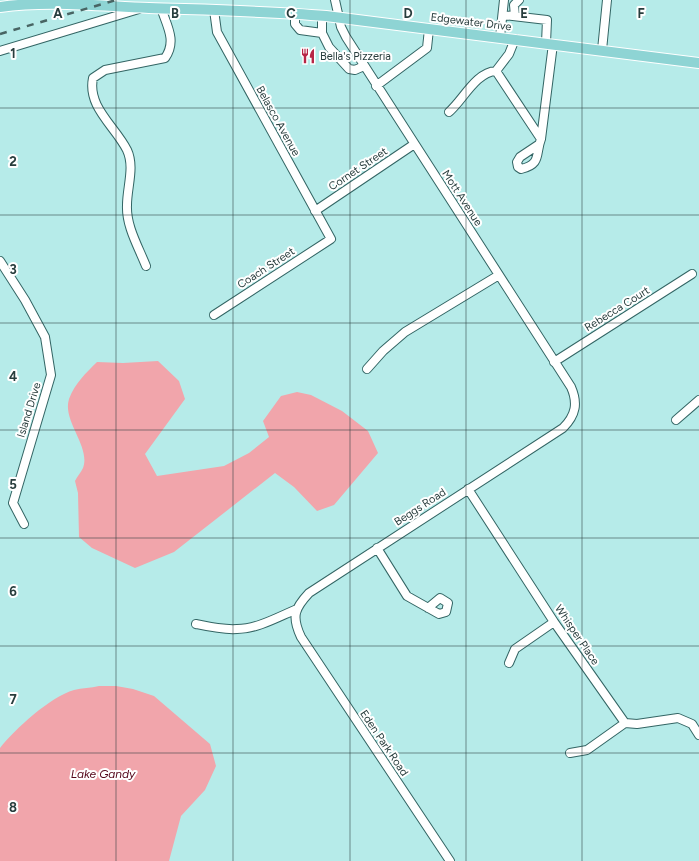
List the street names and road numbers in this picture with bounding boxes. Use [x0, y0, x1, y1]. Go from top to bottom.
street label: Edgewater Drive [430, 11, 512, 33]
street label: Belasco Avenue [253, 84, 303, 158]
street label: Cornet Street [326, 145, 390, 193]
street label: Mott Avenue [439, 168, 485, 228]
street label: Coach Street [235, 245, 297, 291]
street label: Rebecca Court [582, 284, 652, 334]
street label: Island Drive [14, 381, 44, 439]
street label: Beggs Road [392, 486, 448, 528]
street label: Whisper Place [552, 602, 602, 668]
street label: Eden Park Road [357, 708, 411, 778]

